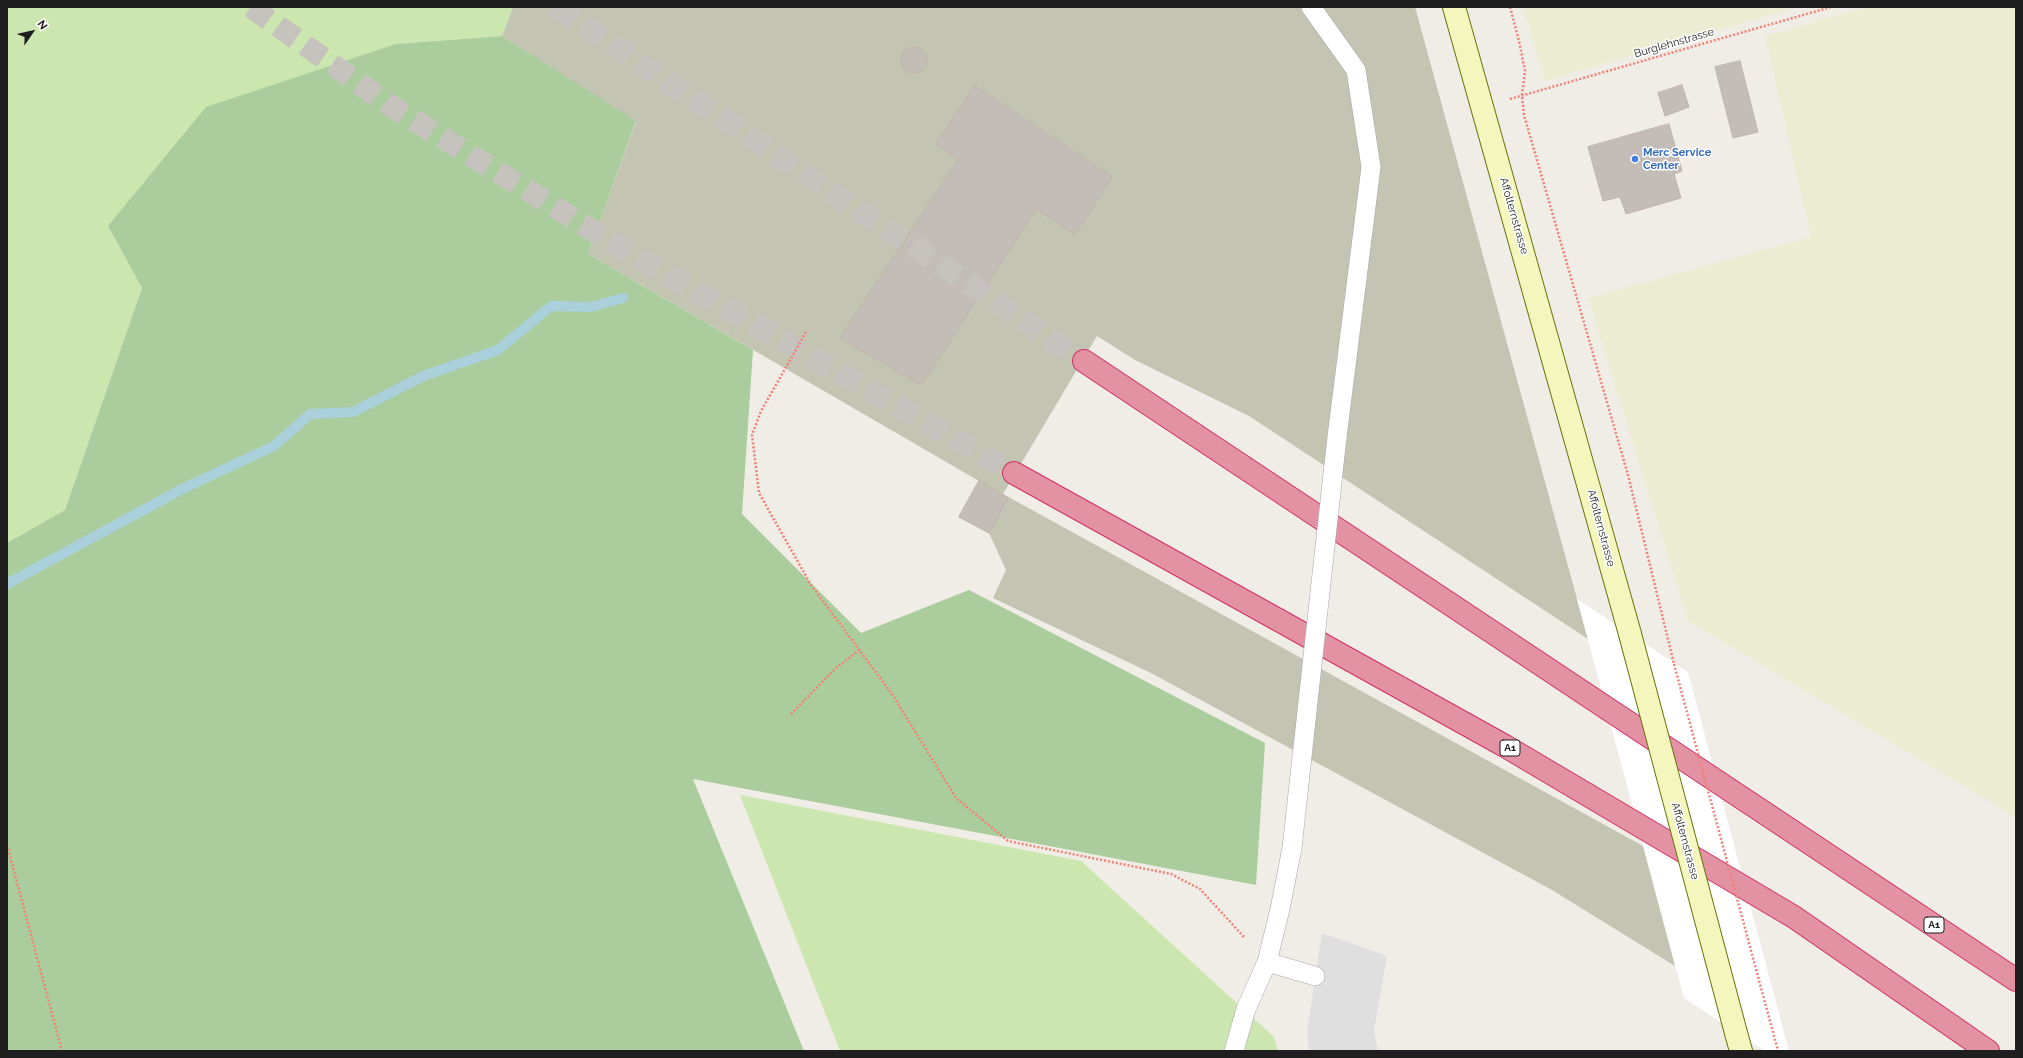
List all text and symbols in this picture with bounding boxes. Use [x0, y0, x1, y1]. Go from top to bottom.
north arrow [12, 12, 52, 52]
text: N [35, 18, 50, 32]
street label: Burglehnstrasse [1633, 25, 1715, 61]
place label: Merc Service Center [1643, 146, 1711, 172]
marker: Merc Service Center [1630, 154, 1640, 164]
street label: Affolternstrasse [1497, 176, 1531, 256]
street label: Affolternstrasse [1584, 488, 1618, 568]
road number: A1 [1500, 740, 1520, 756]
street label: Affolternstrasse [1668, 801, 1702, 881]
road number: A1 [1924, 917, 1944, 933]

